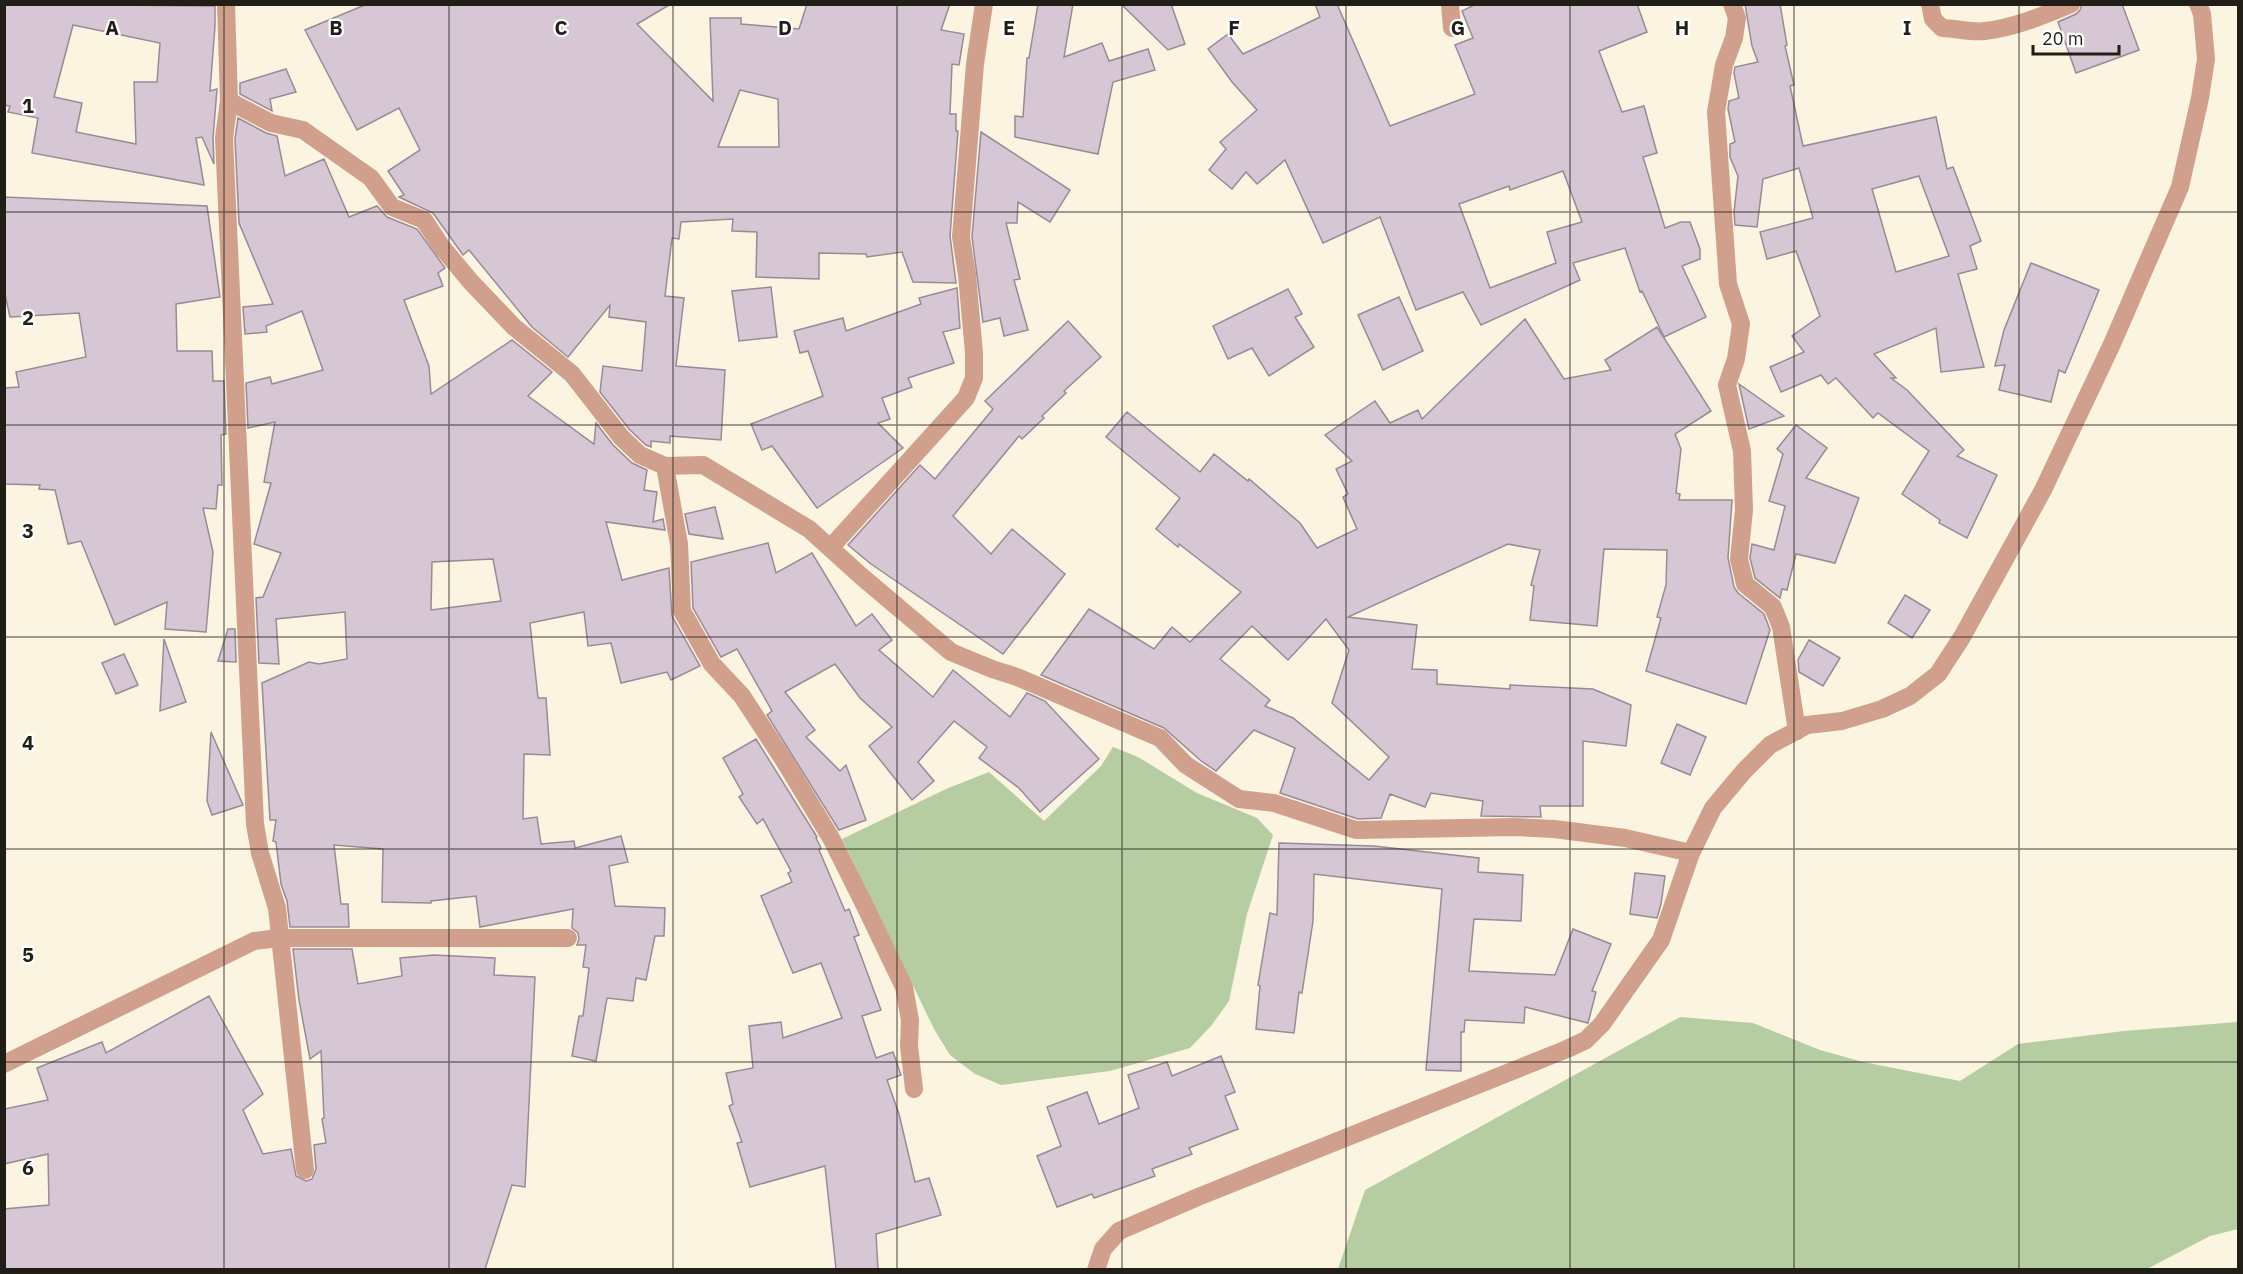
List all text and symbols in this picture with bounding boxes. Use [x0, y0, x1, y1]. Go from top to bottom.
text: A [105, 14, 119, 41]
text: B [329, 14, 343, 41]
text: C [554, 14, 568, 41]
text: D [778, 14, 792, 41]
text: E [1003, 14, 1015, 41]
text: F [1228, 14, 1240, 41]
text: G [1451, 14, 1465, 41]
text: H [1675, 14, 1689, 41]
text: I [1903, 14, 1911, 41]
scale bar [2033, 18, 2118, 56]
text: 20 m [2042, 27, 2084, 50]
text: 1 [22, 92, 34, 119]
text: 2 [22, 304, 34, 331]
text: 3 [22, 517, 34, 544]
text: 4 [22, 729, 34, 756]
text: 5 [22, 941, 34, 968]
text: 6 [22, 1154, 34, 1181]

